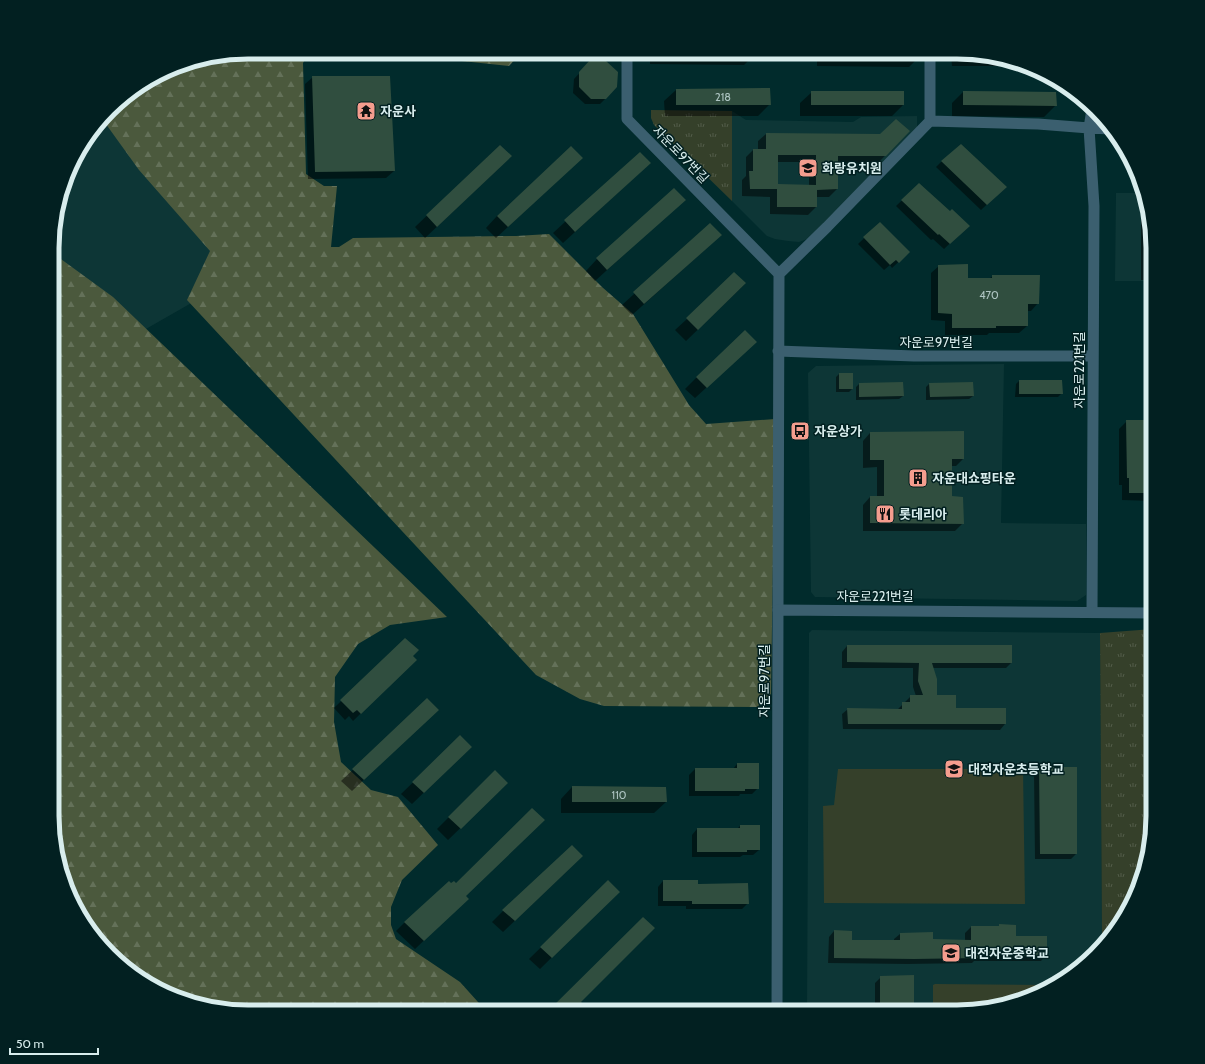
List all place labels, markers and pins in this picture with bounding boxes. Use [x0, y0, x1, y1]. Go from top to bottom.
temple icon: 자운사 [355, 100, 377, 122]
place label: 자운사 [380, 103, 416, 119]
school or university icon: 화랑유치원 [797, 157, 819, 179]
place label: 화랑유치원 [822, 160, 882, 176]
bus stop icon: 자운상가 [789, 420, 811, 442]
place label: 자운상가 [814, 423, 862, 439]
building icon: 자운대쇼핑타운 [907, 467, 929, 489]
place label: 자운대쇼핑타운 [932, 470, 1016, 486]
restaurant icon: 롯데리아 [874, 503, 896, 525]
place label: 롯데리아 [899, 506, 947, 522]
school or university icon: 대전자운초등학교 [943, 758, 965, 780]
place label: 대전자운초등학교 [968, 761, 1064, 777]
school or university icon: 대전자운중학교 [940, 942, 962, 964]
place label: 대전자운중학교 [965, 945, 1049, 961]

